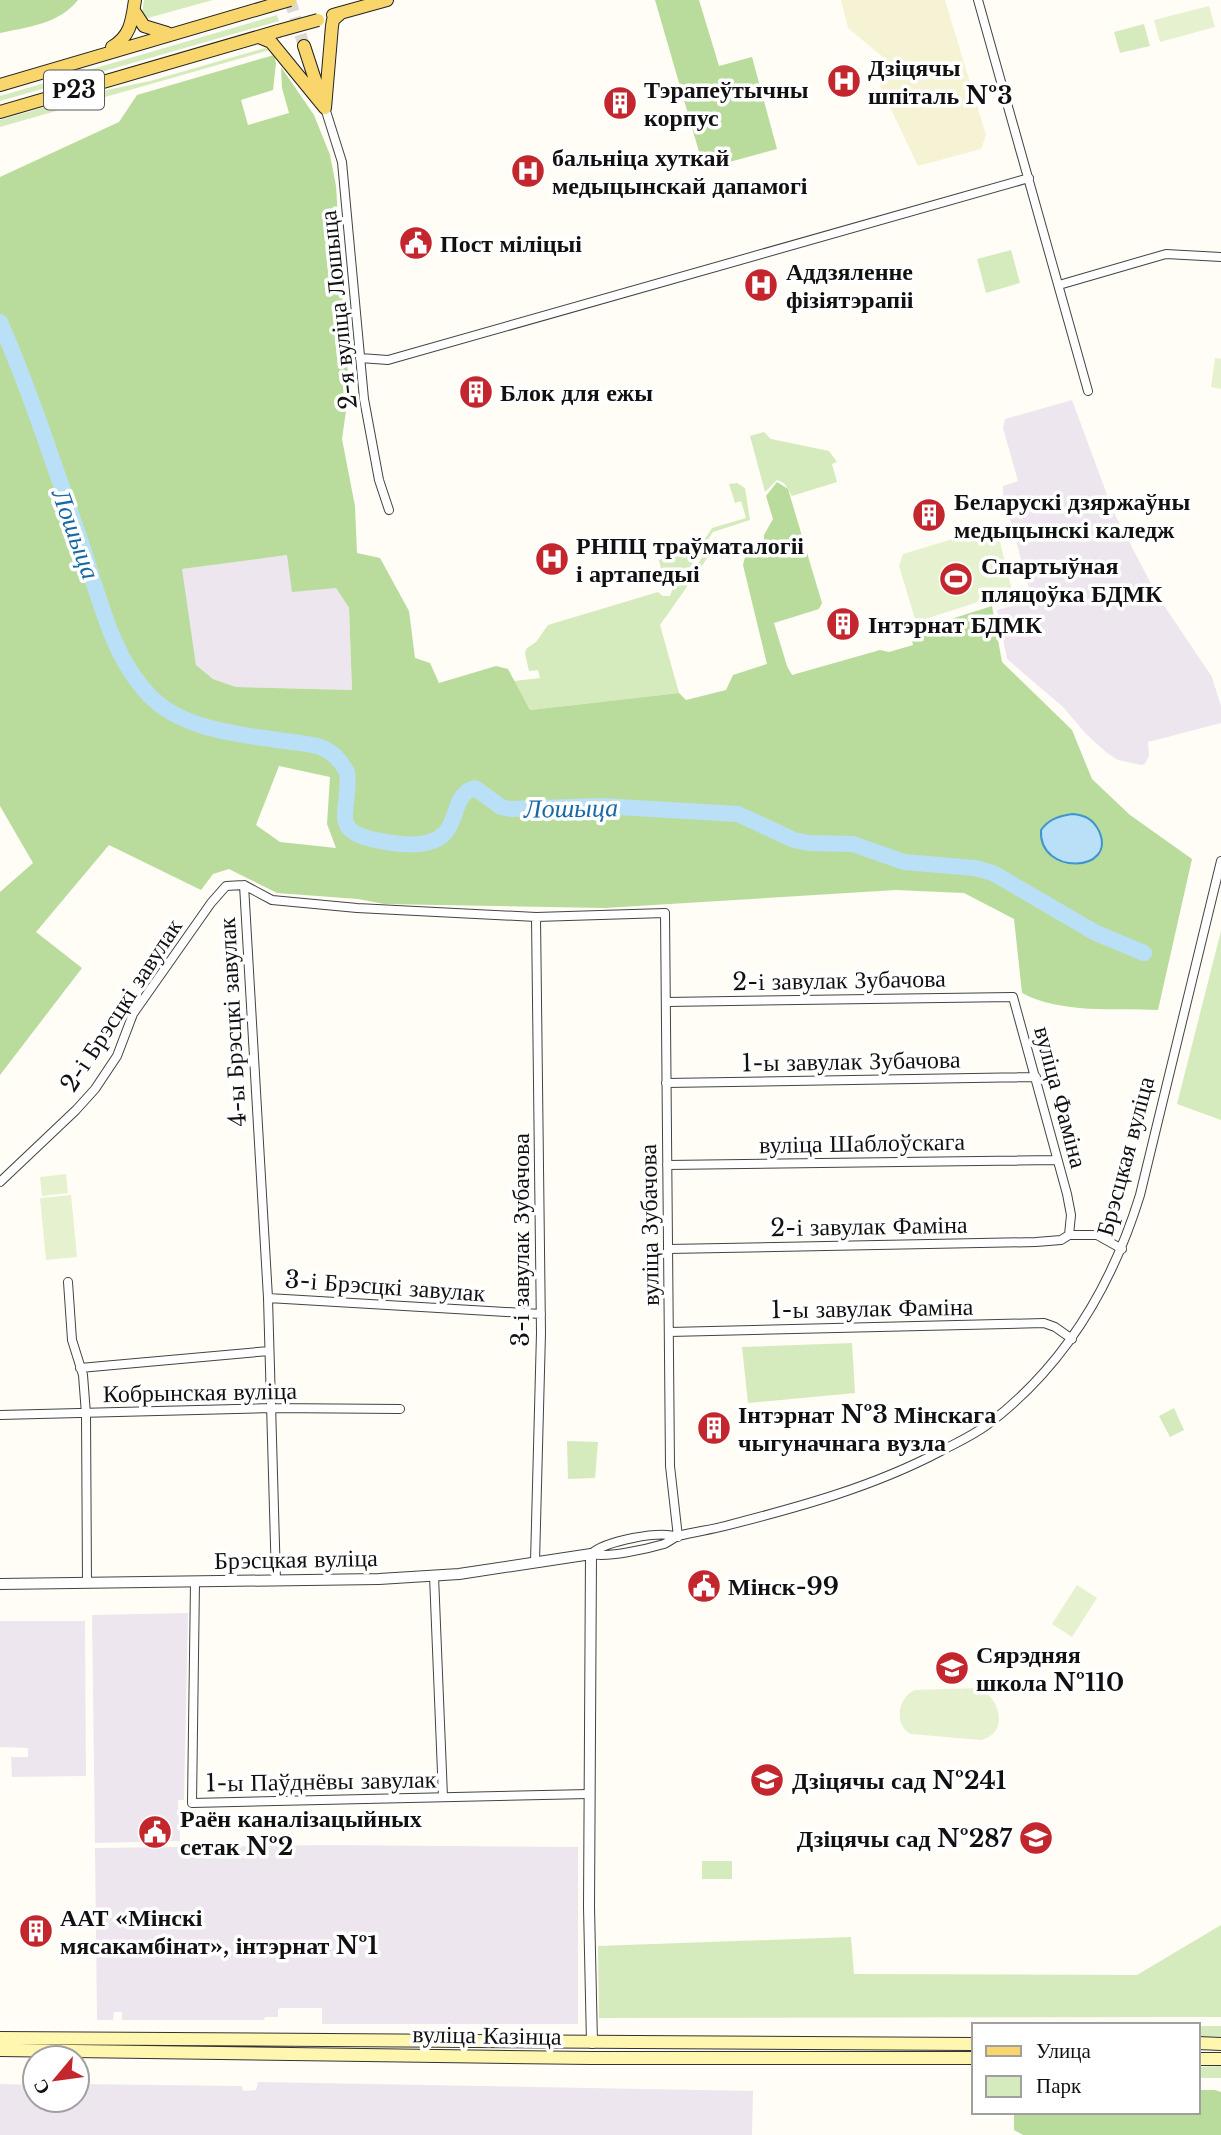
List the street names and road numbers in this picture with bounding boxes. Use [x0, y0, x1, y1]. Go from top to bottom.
road number: Р23 [44, 71, 104, 110]
street label: 2-я вуліца Лошыца [313, 209, 363, 411]
street label: 2-і Брэсцкі завулак [54, 913, 188, 1097]
street label: 4-ы Брэсцкі завулак [212, 916, 252, 1127]
street label: 2-і завулак Зубачова [732, 964, 946, 996]
street label: вуліца Фаміна [1028, 1023, 1094, 1171]
street label: 1-ы завулак Зубачова [741, 1045, 961, 1077]
street label: Брэсцкая вуліца [1090, 1073, 1160, 1239]
street label: вуліца Шаблоўскага [759, 1127, 966, 1159]
street label: 3-і завулак Зубачова [506, 1133, 535, 1347]
street label: вуліца Зубачова [633, 1144, 665, 1306]
street label: 2-і завулак Фаміна [770, 1210, 968, 1242]
street label: 3-і Брэсцкі завулак [284, 1265, 486, 1307]
street label: 1-ы завулак Фаміна [770, 1292, 974, 1324]
street label: Кобрынская вуліца [103, 1376, 298, 1408]
street label: Брэсцкая вуліца [214, 1543, 378, 1575]
street label: 1-ы Паўднёвы завулак [205, 1764, 437, 1798]
street label: вуліца Казінца [412, 2019, 562, 2051]

